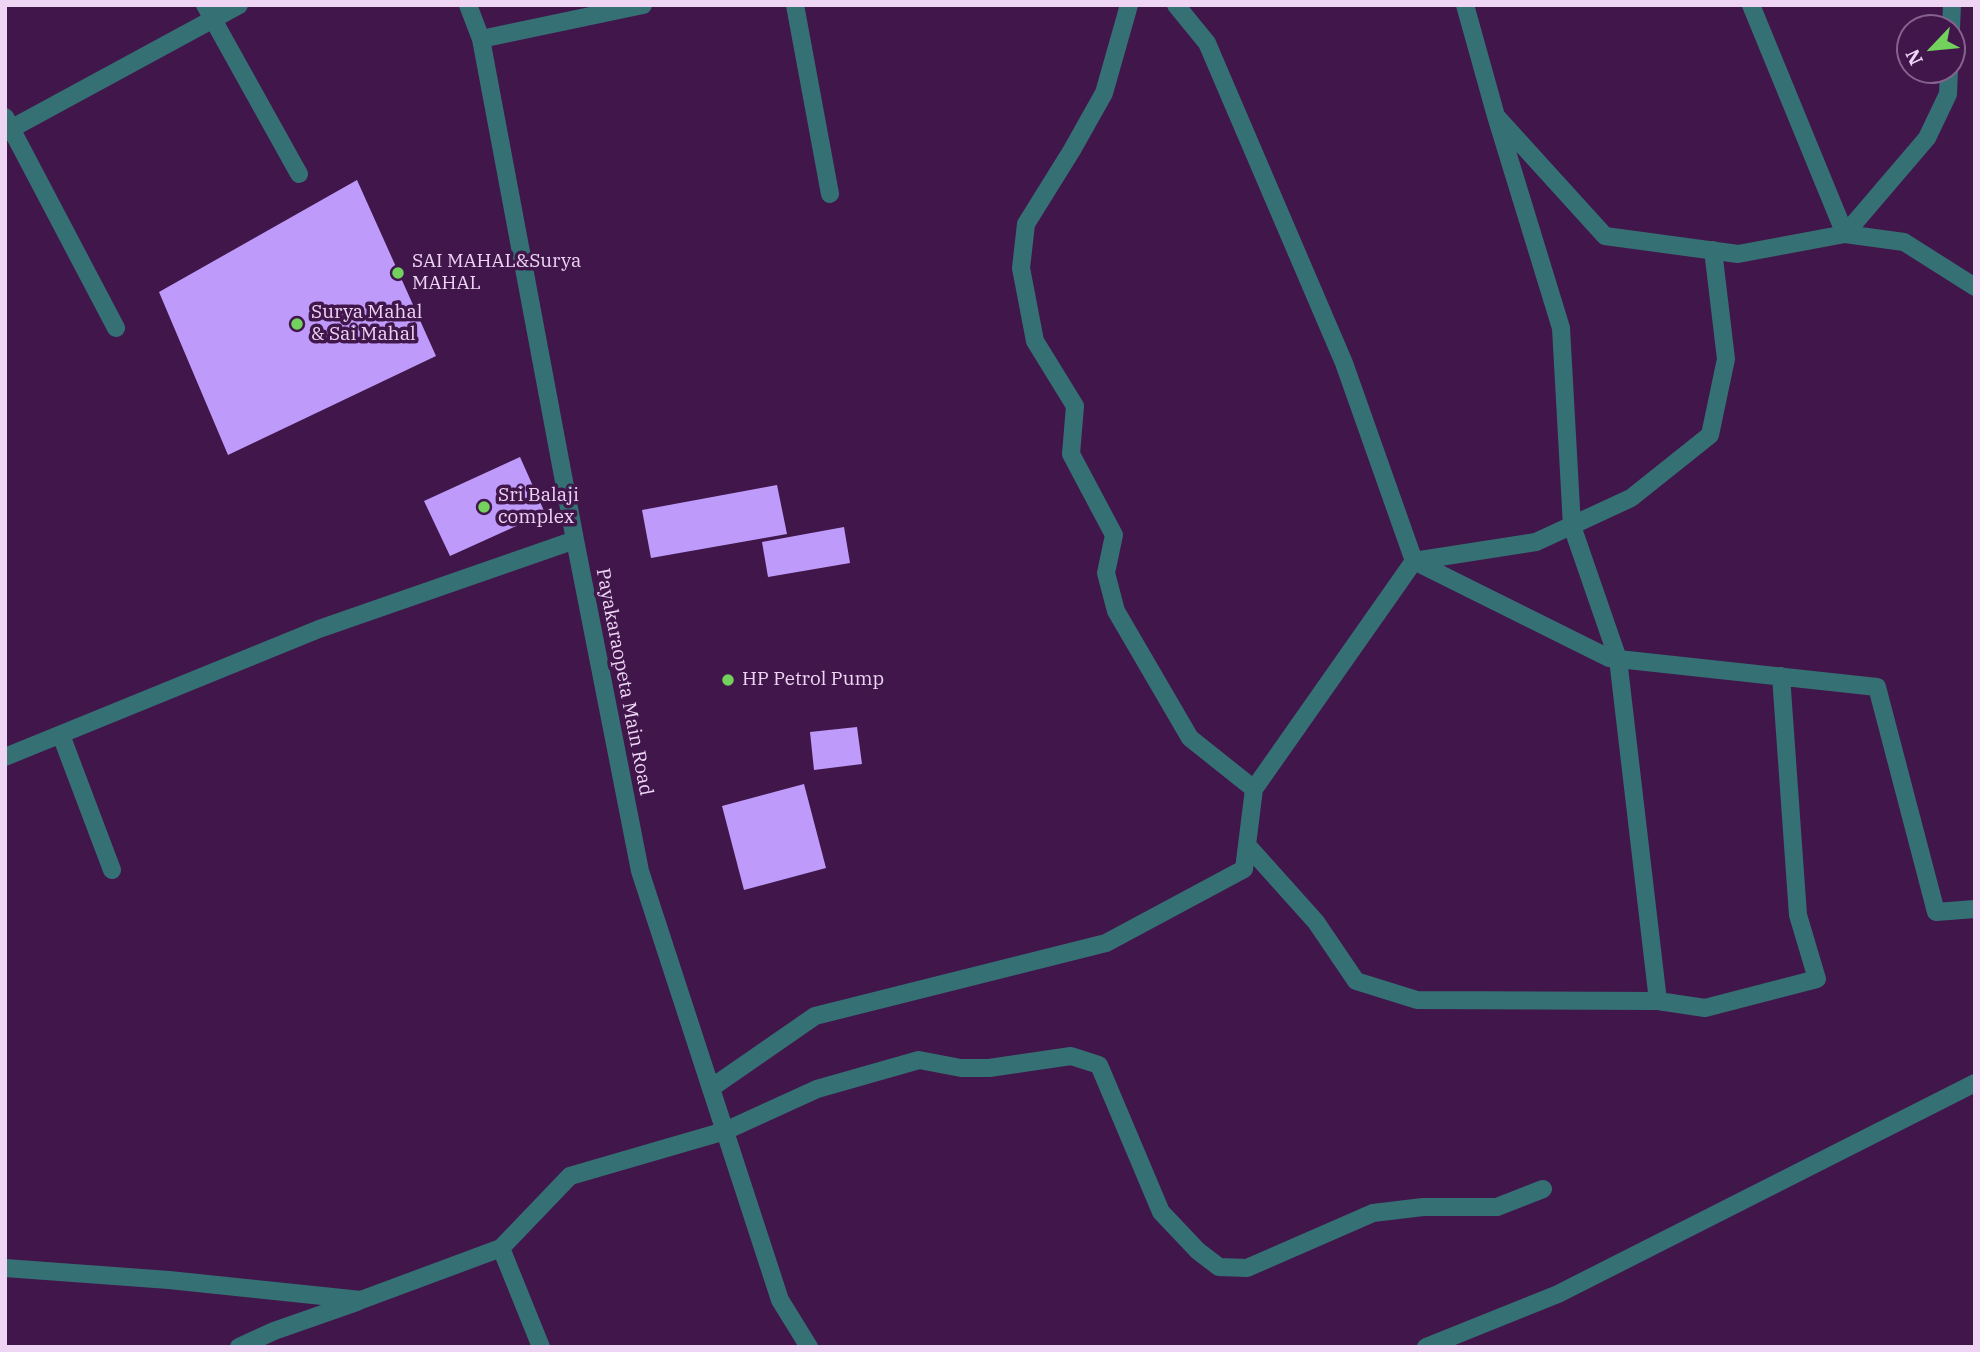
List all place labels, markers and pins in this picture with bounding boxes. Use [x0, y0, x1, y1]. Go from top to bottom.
place label: SAI MAHAL&Surya MAHAL [412, 251, 581, 295]
marker: SAI MAHAL&Surya MAHAL [390, 265, 406, 281]
place label: Surya Mahal & Sai Mahal [311, 302, 422, 346]
marker: Surya Mahal & Sai Mahal [289, 316, 305, 332]
place label: Sri Balaji complex [498, 485, 579, 529]
marker: Sri Balaji complex [476, 499, 492, 515]
place label: HP Petrol Pump [742, 669, 884, 691]
marker: HP Petrol Pump [720, 672, 736, 688]

